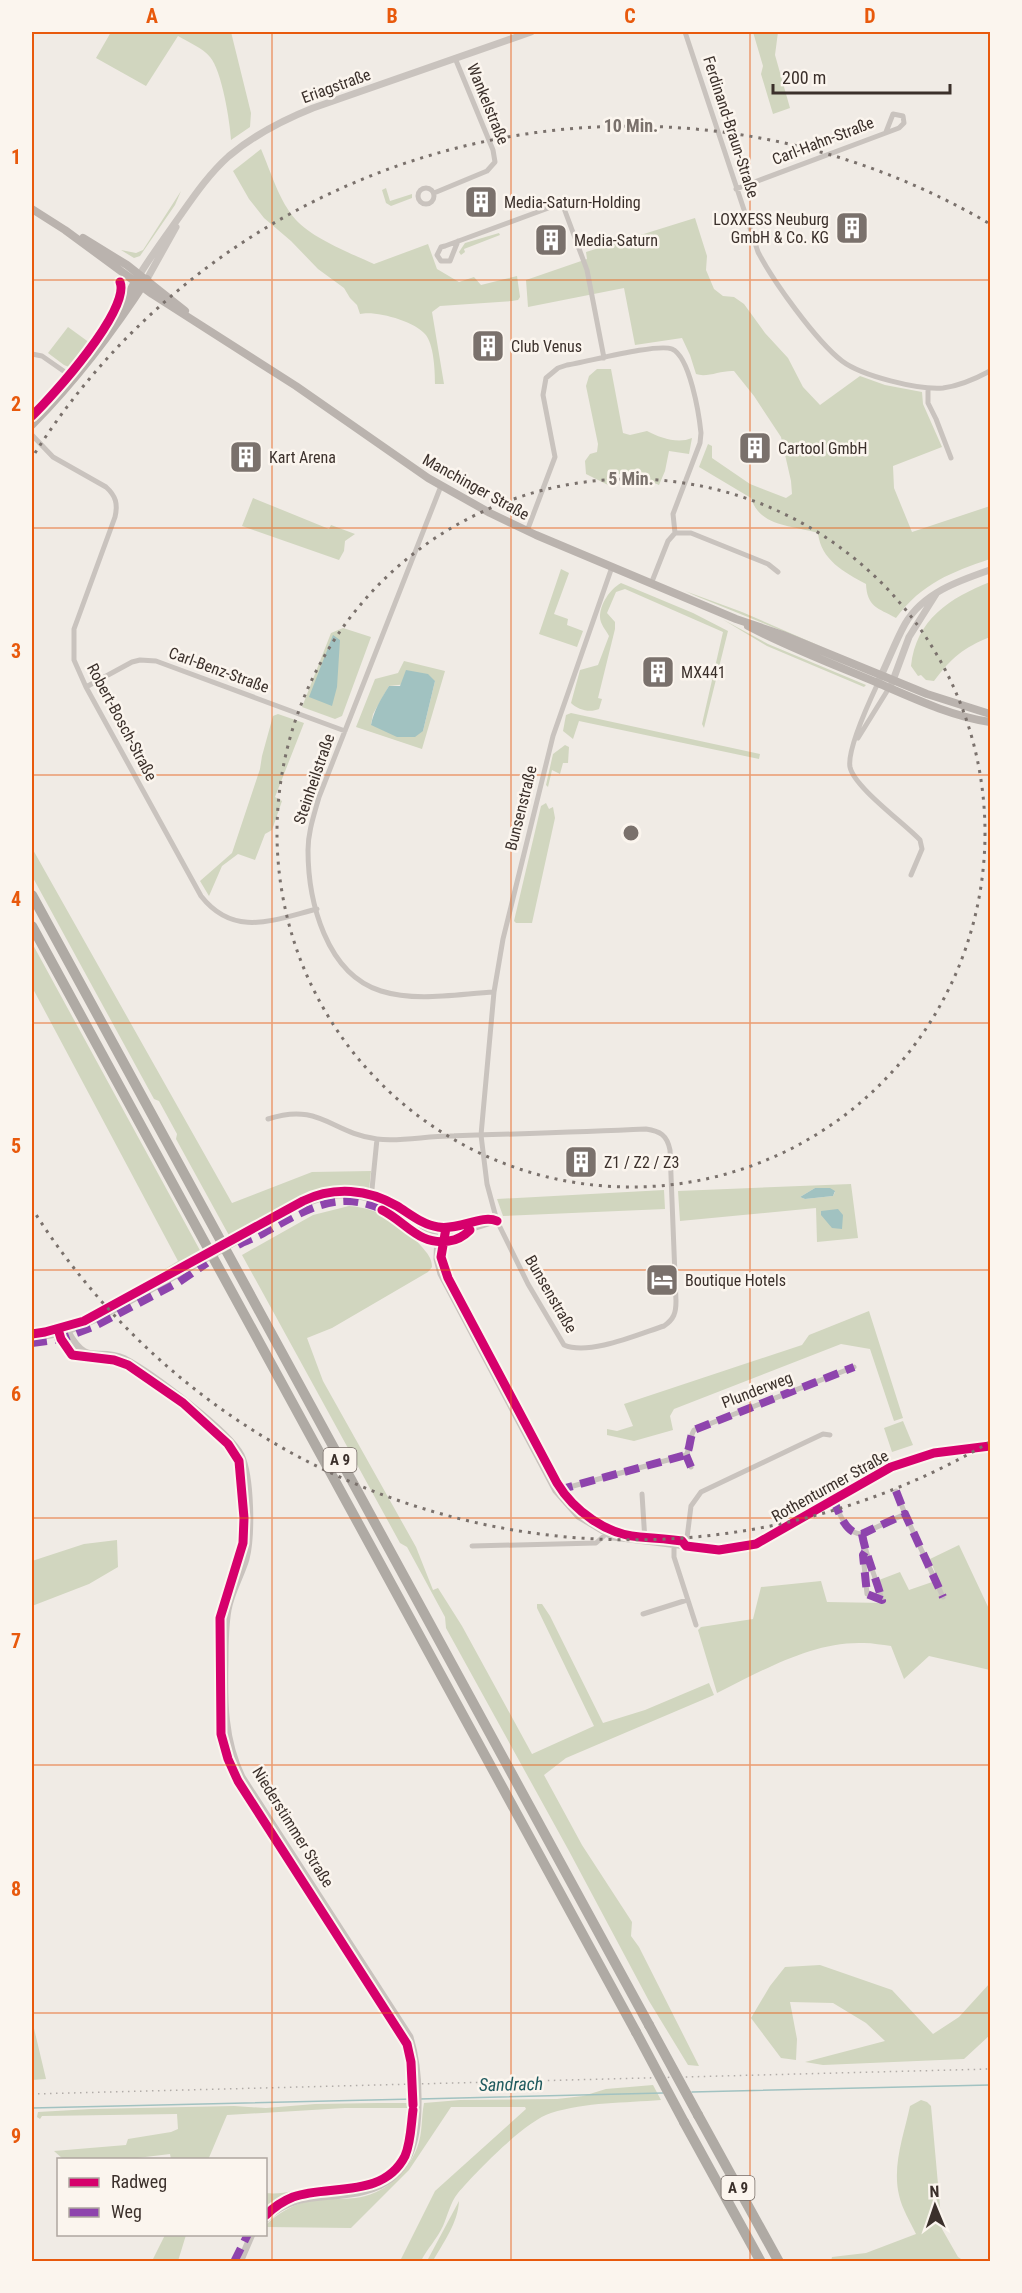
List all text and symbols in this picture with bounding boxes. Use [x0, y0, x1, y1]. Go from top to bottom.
text: A [146, 4, 158, 28]
text: B [386, 4, 398, 28]
text: C [624, 4, 636, 28]
text: D [864, 4, 876, 28]
street label: Ferdinand-Braun-Straße [699, 54, 763, 200]
scale bar [773, 57, 950, 95]
street label: Wankelstraße [463, 61, 513, 147]
street label: Eriagstraße [299, 65, 373, 107]
text: 200 m [782, 67, 826, 88]
street label: Carl-Hahn-Straße [769, 113, 877, 169]
text: 10 Min. [604, 115, 658, 136]
text: 1 [11, 145, 21, 169]
building icon: Media-Saturn-Holding [463, 184, 499, 220]
place label: Media-Saturn-Holding [504, 193, 641, 212]
place label: LOXXESS Neuburg GmbH & Co. KG [713, 210, 829, 247]
building icon: LOXXESS Neuburg GmbH & Co. KG [834, 210, 870, 246]
building icon: Media-Saturn [533, 222, 569, 258]
place label: Media-Saturn [574, 231, 658, 250]
building icon: Club Venus [470, 328, 506, 364]
place label: Club Venus [511, 337, 582, 356]
text: 2 [11, 392, 21, 416]
building icon: Cartool GmbH [737, 430, 773, 466]
building icon: Kart Arena [228, 439, 264, 475]
place label: Cartool GmbH [778, 439, 867, 458]
place label: Kart Arena [269, 448, 336, 467]
street label: Manchinger Straße [419, 450, 533, 524]
text: 5 Min. [608, 468, 654, 489]
text: 3 [11, 639, 21, 663]
street label: Carl-Benz-Straße [166, 643, 272, 697]
building icon: MX441 [640, 654, 676, 690]
street label: Robert-Bosch-Straße [83, 660, 161, 784]
place label: MX441 [681, 663, 726, 682]
street label: Steinheilstraße [290, 731, 338, 827]
street label: Bunsenstraße [501, 764, 541, 852]
centre of rings [621, 823, 641, 843]
text: 4 [11, 887, 21, 911]
text: 5 [11, 1134, 21, 1158]
building icon: Z1 / Z2 / Z3 [563, 1144, 599, 1180]
place label: Z1 / Z2 / Z3 [604, 1153, 679, 1172]
street label: Bunsenstraße [521, 1252, 581, 1336]
hotel icon: Boutique Hotels [644, 1262, 680, 1298]
place label: Boutique Hotels [685, 1271, 786, 1290]
street label: Plunderweg [719, 1368, 795, 1412]
text: 6 [11, 1382, 21, 1406]
street label: Rothenturmer Straße [768, 1446, 892, 1526]
road number: A 9 [324, 1448, 356, 1472]
text: 7 [11, 1629, 21, 1653]
street label: Niederstimmer Straße [248, 1763, 338, 1891]
text: 8 [11, 1877, 21, 1901]
water label: Sandrach [479, 2073, 543, 2095]
text: 9 [11, 2124, 21, 2148]
legend [57, 2158, 267, 2236]
text: Radweg [111, 2171, 167, 2192]
road number: A 9 [722, 2176, 754, 2200]
north arrow [905, 2176, 965, 2236]
text: N [929, 2182, 940, 2201]
text: Weg [111, 2201, 142, 2222]

